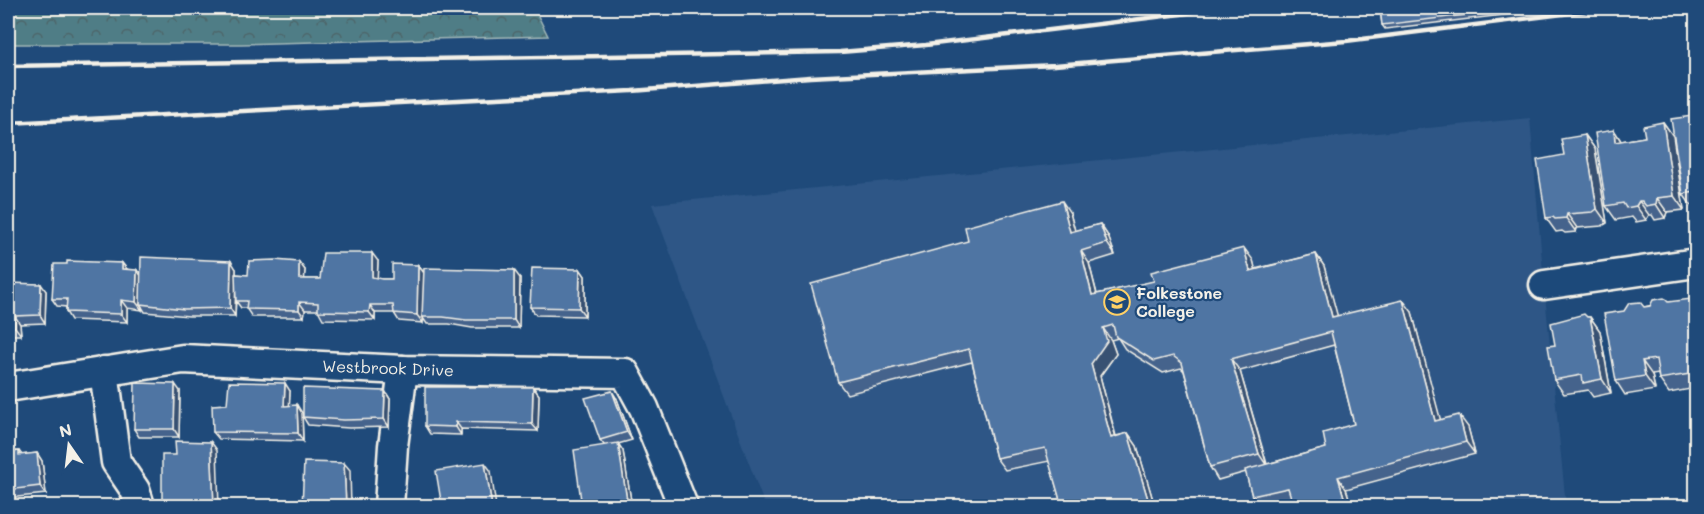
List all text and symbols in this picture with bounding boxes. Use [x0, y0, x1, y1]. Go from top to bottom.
place label: Folkestone College [1136, 282, 1222, 321]
school or university icon: Folkestone College [1102, 287, 1132, 317]
street label: Westbrook Drive [322, 355, 454, 380]
north arrow [39, 415, 99, 475]
text: N [57, 418, 74, 442]

